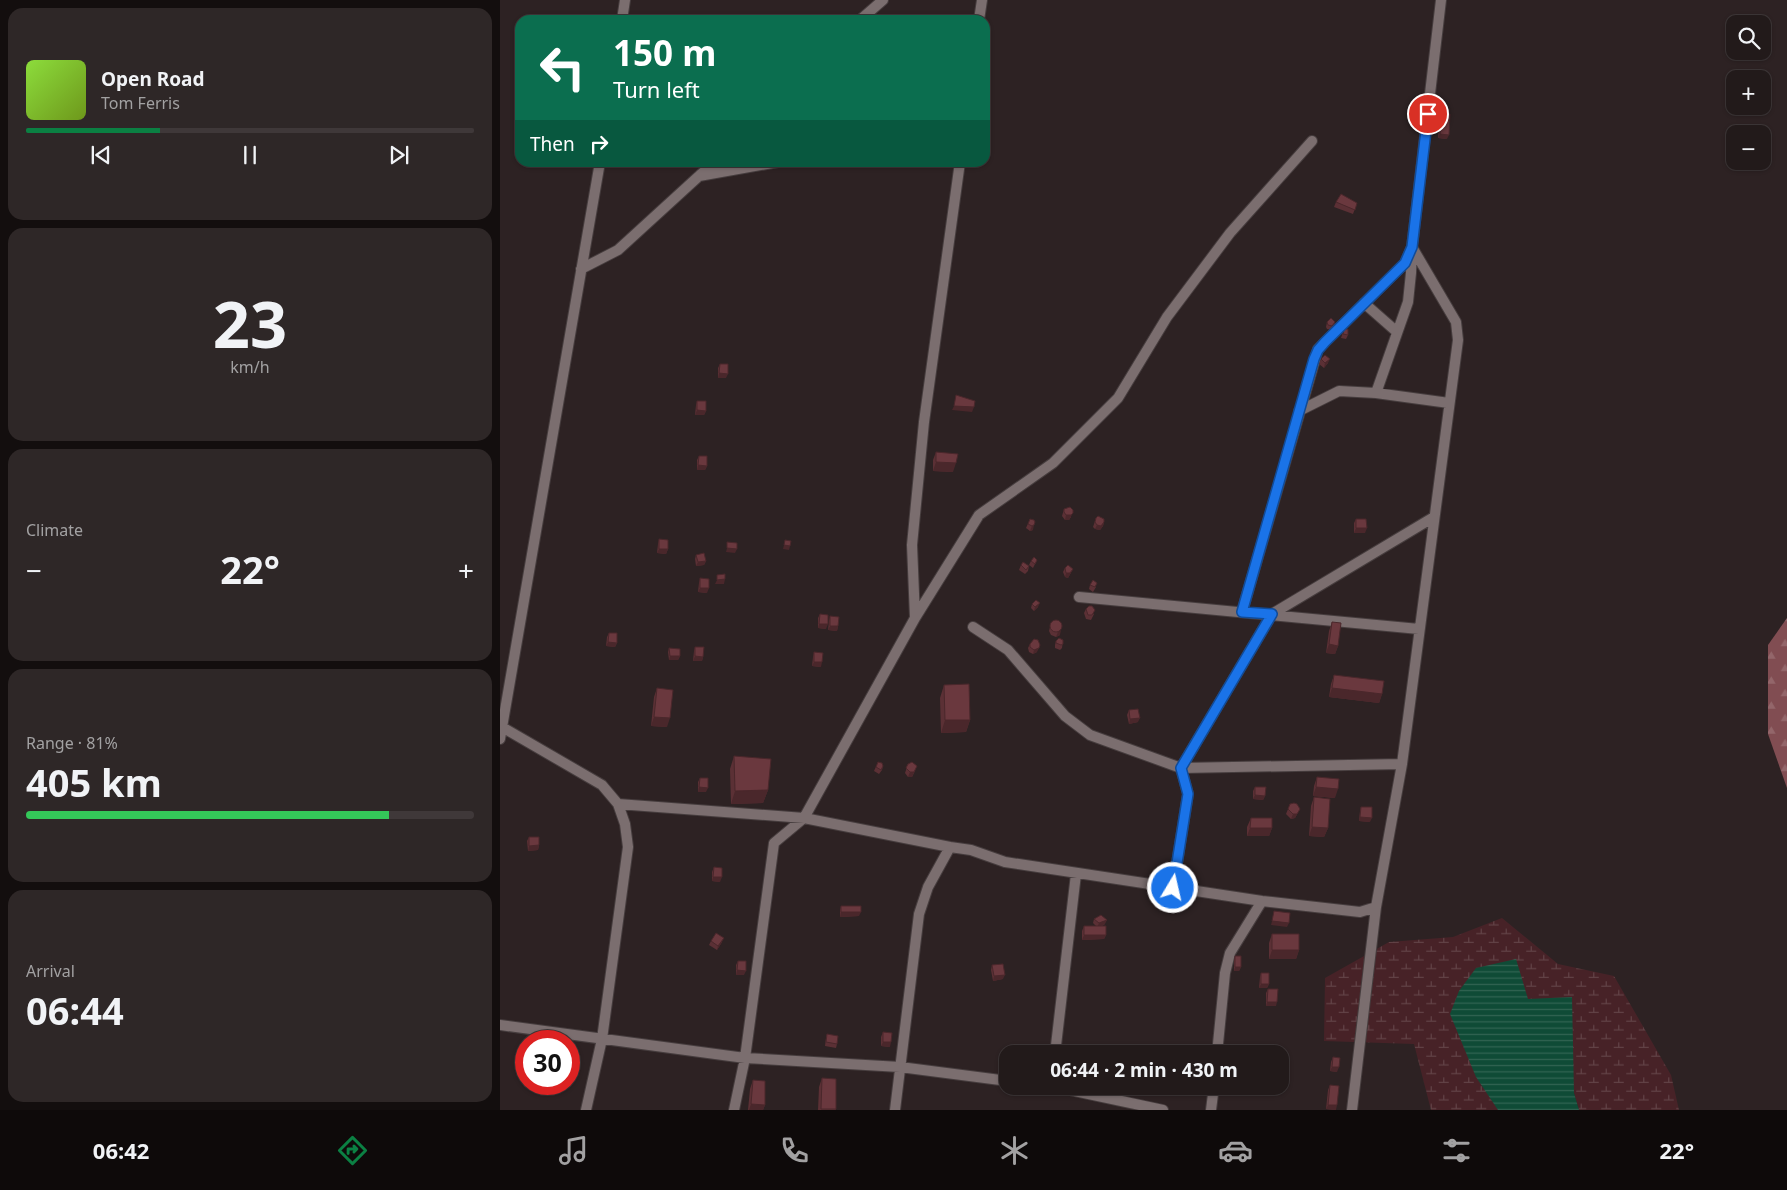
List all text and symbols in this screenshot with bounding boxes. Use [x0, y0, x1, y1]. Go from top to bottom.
map controls [1726, 15, 1771, 170]
button: search [1726, 15, 1771, 60]
text: 150 m [613, 29, 716, 76]
icon: left [530, 35, 595, 100]
text: Open Road [101, 66, 204, 92]
button: + [1726, 70, 1771, 115]
text: Turn left [613, 74, 700, 104]
text: Tom Ferris [101, 92, 180, 114]
pin [1407, 93, 1449, 135]
icon: arrive [1414, 100, 1442, 128]
button: − [1726, 125, 1771, 170]
icon: right [585, 130, 613, 158]
text: Then [530, 131, 575, 157]
icon: previous [87, 141, 115, 169]
icon: pause [236, 141, 264, 169]
icon: next [385, 141, 413, 169]
text: 23 [213, 279, 287, 367]
text: km/h [230, 356, 270, 378]
text: Climate [26, 519, 83, 541]
text: 22° [220, 543, 280, 595]
text: − [26, 551, 42, 589]
text: + [458, 551, 474, 589]
text: Range · 81% [26, 732, 118, 754]
text: 405 km [26, 756, 162, 808]
position arrow [1146, 861, 1198, 913]
text: Arrival [26, 960, 75, 982]
text: 06:44 [26, 984, 124, 1036]
speed limit sign: 30 [515, 1030, 580, 1095]
text: 06:44 · 2 min · 430 m [1050, 1057, 1238, 1083]
icon: directions [335, 1133, 370, 1168]
icon: music [556, 1133, 591, 1168]
icon: phone [777, 1133, 812, 1168]
icon: climate [997, 1133, 1032, 1168]
icon: car [1218, 1133, 1253, 1168]
icon: filters [1439, 1133, 1474, 1168]
text: 06:42 [93, 1135, 149, 1165]
text: 22° [1660, 1135, 1694, 1165]

